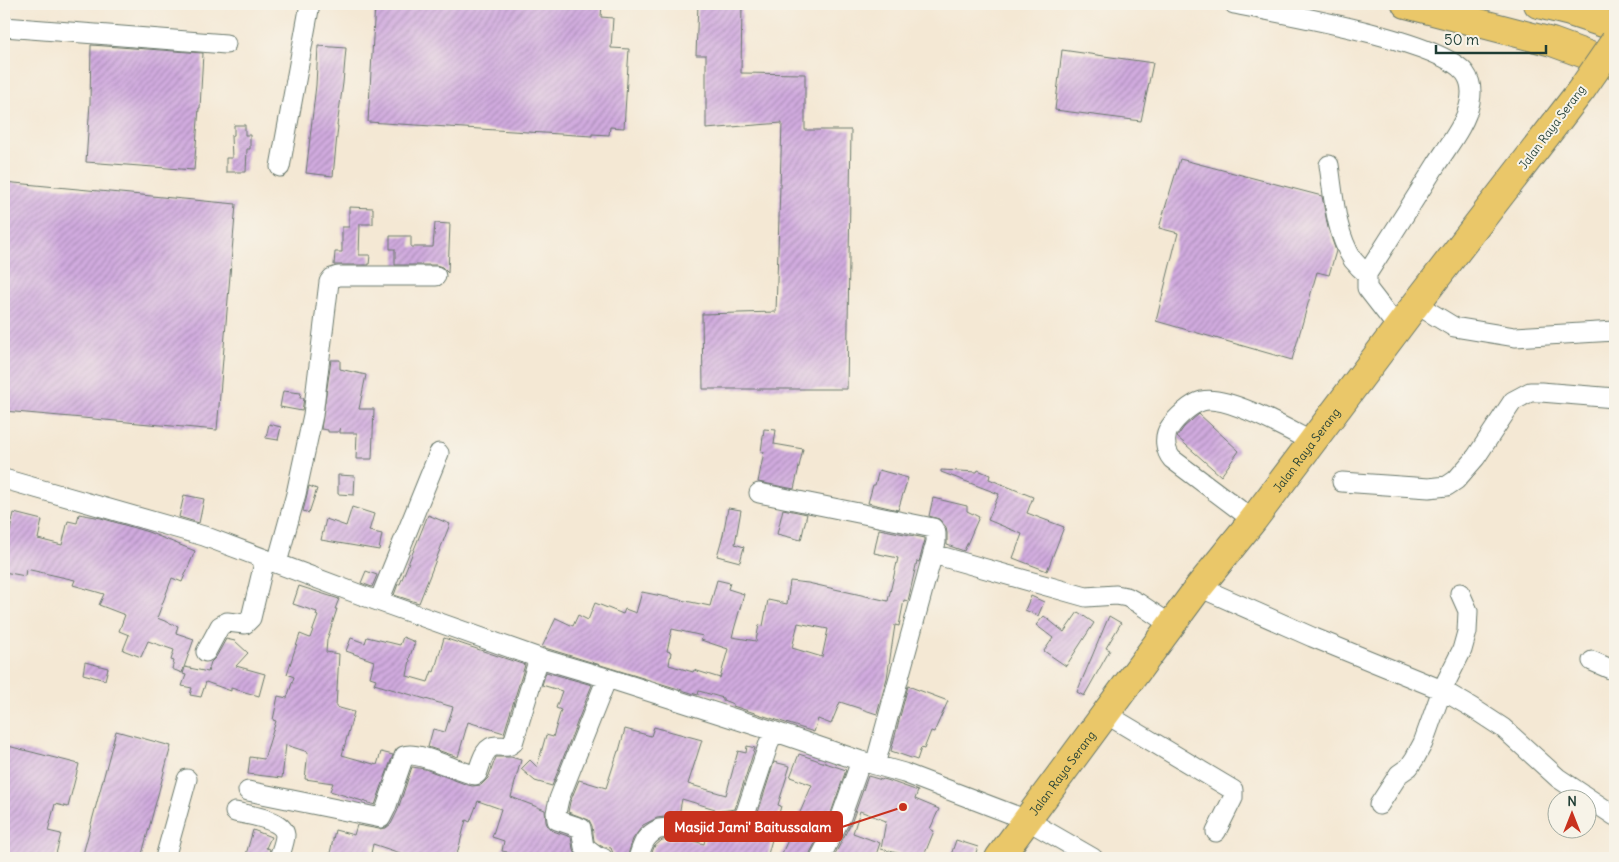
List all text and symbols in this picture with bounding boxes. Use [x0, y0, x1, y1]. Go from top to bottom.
scale bar [1436, 22, 1546, 54]
text: 50 m [1444, 30, 1479, 49]
street label: Jalan Raya Serang [1515, 82, 1589, 172]
street label: Jalan Raya Serang [1269, 405, 1343, 495]
street label: Jalan Raya Serang [1026, 727, 1098, 818]
north arrow [1546, 790, 1596, 840]
text: N [1567, 792, 1577, 810]
callout: Masjid Jami' Baitussalam [665, 812, 842, 841]
text: Masjid Jami' Baitussalam [674, 818, 832, 836]

